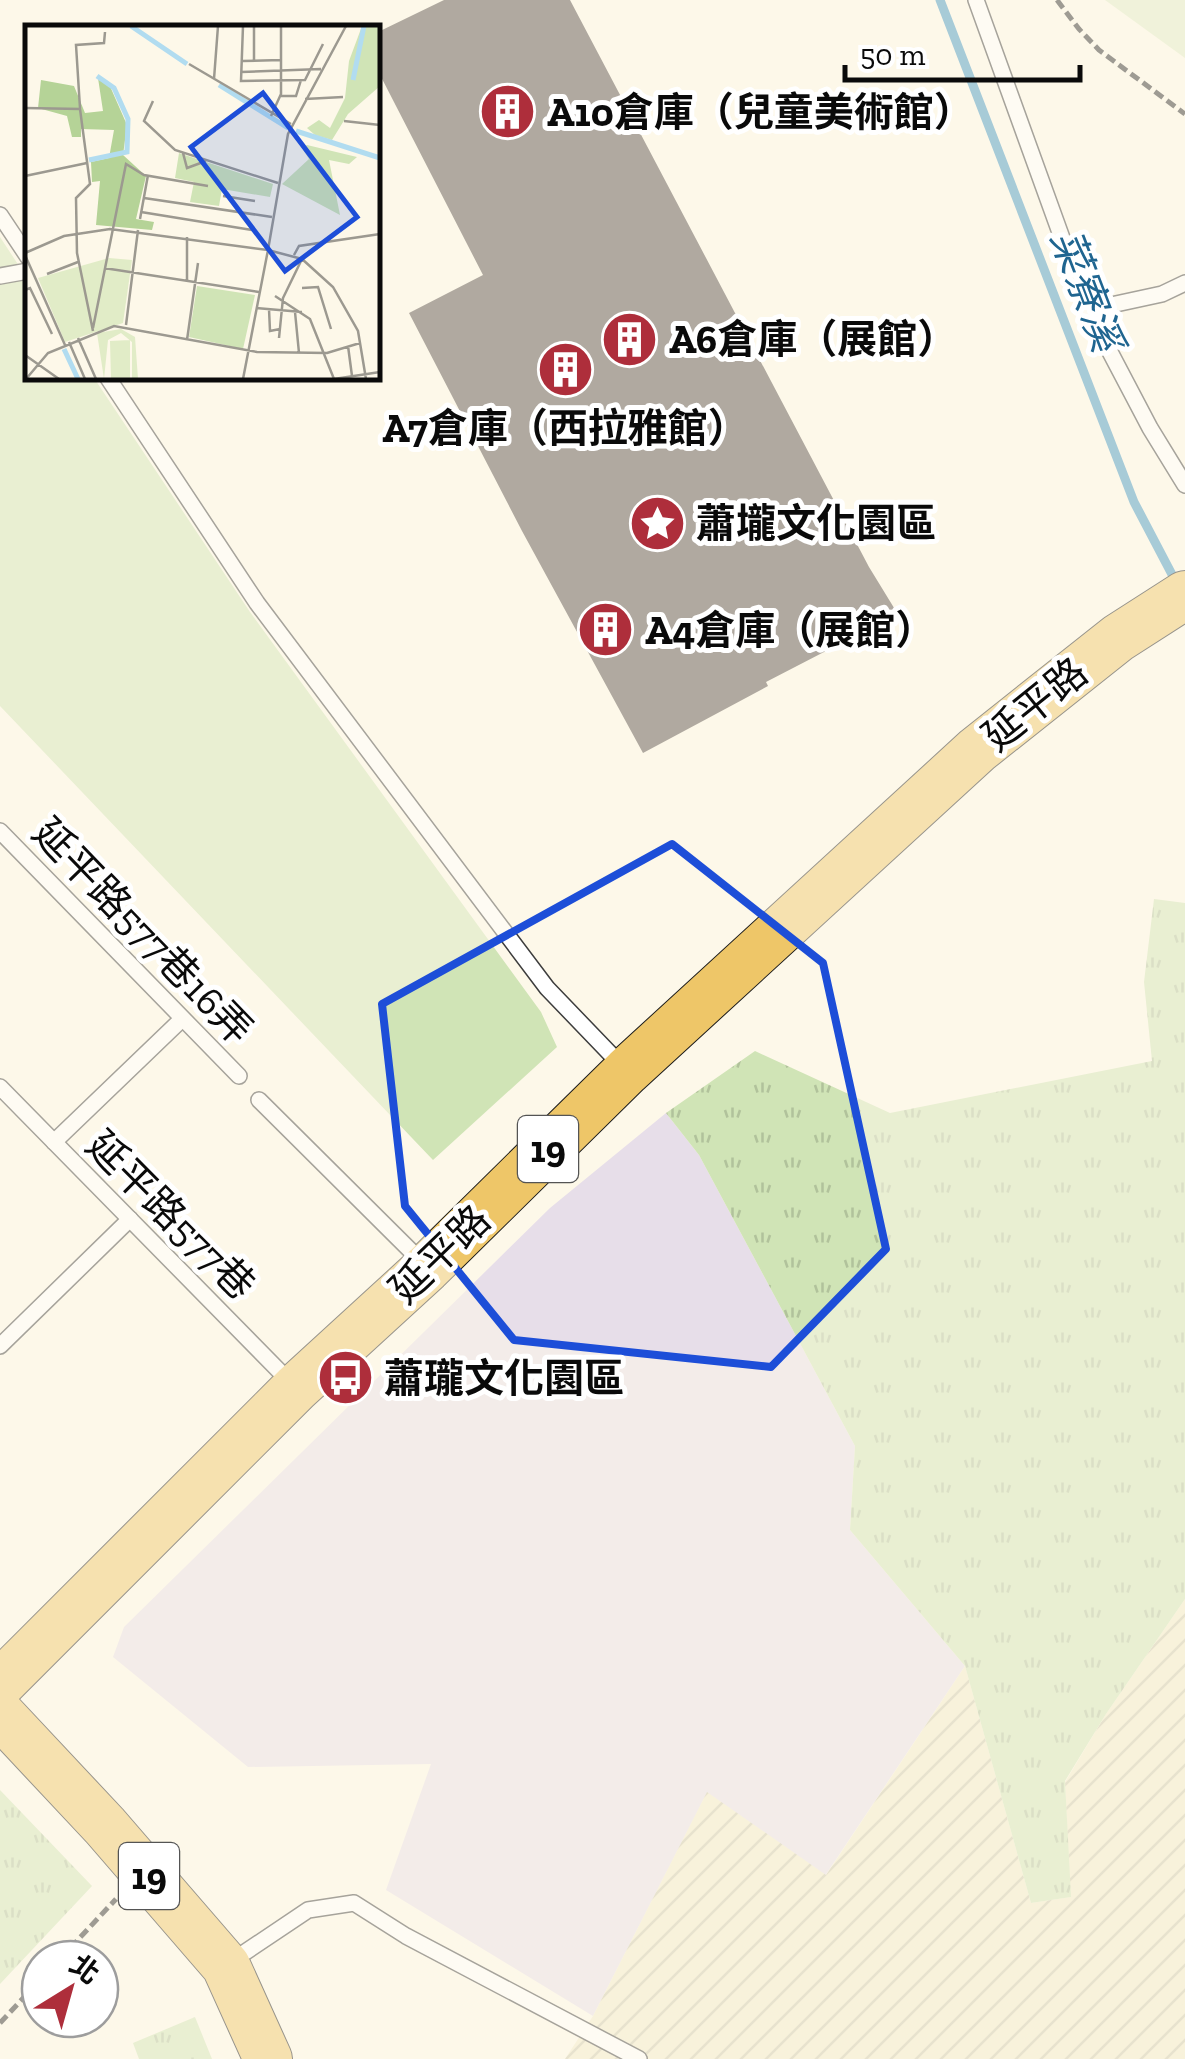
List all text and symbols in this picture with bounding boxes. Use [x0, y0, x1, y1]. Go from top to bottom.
scale bar [845, 20, 1080, 82]
inset map [25, 25, 380, 380]
text: 50 m [860, 37, 925, 73]
building icon: A10倉庫（兒童美術館） [478, 82, 538, 142]
place label: A10倉庫（兒童美術館） [547, 88, 974, 136]
water label: 菜寮溪 [1040, 222, 1135, 363]
building icon: A6倉庫（展館） [600, 309, 660, 369]
place label: A6倉庫（展館） [669, 315, 957, 363]
building icon: A7倉庫（西拉雅館） [535, 339, 595, 399]
place label: A7倉庫（西拉雅館） [382, 404, 748, 452]
place icon: 蕭壠文化園區 [627, 493, 687, 553]
place label: 蕭壠文化園區 [696, 499, 936, 547]
building icon: A4倉庫（展館） [576, 600, 636, 660]
place label: A4倉庫（展館） [645, 606, 935, 654]
street label: 延平路 [973, 648, 1097, 760]
street label: 延平路577巷16弄 [23, 808, 263, 1054]
road number: 19 [518, 1116, 578, 1182]
street label: 延平路577巷 [77, 1121, 265, 1309]
street label: 延平路 [380, 1195, 500, 1313]
bus stop icon: 蕭瓏文化園區 [315, 1348, 375, 1408]
place label: 蕭瓏文化園區 [384, 1354, 624, 1402]
road number: 19 [119, 1843, 179, 1909]
north arrow [20, 1939, 120, 2039]
text: 北 [64, 1948, 106, 1991]

